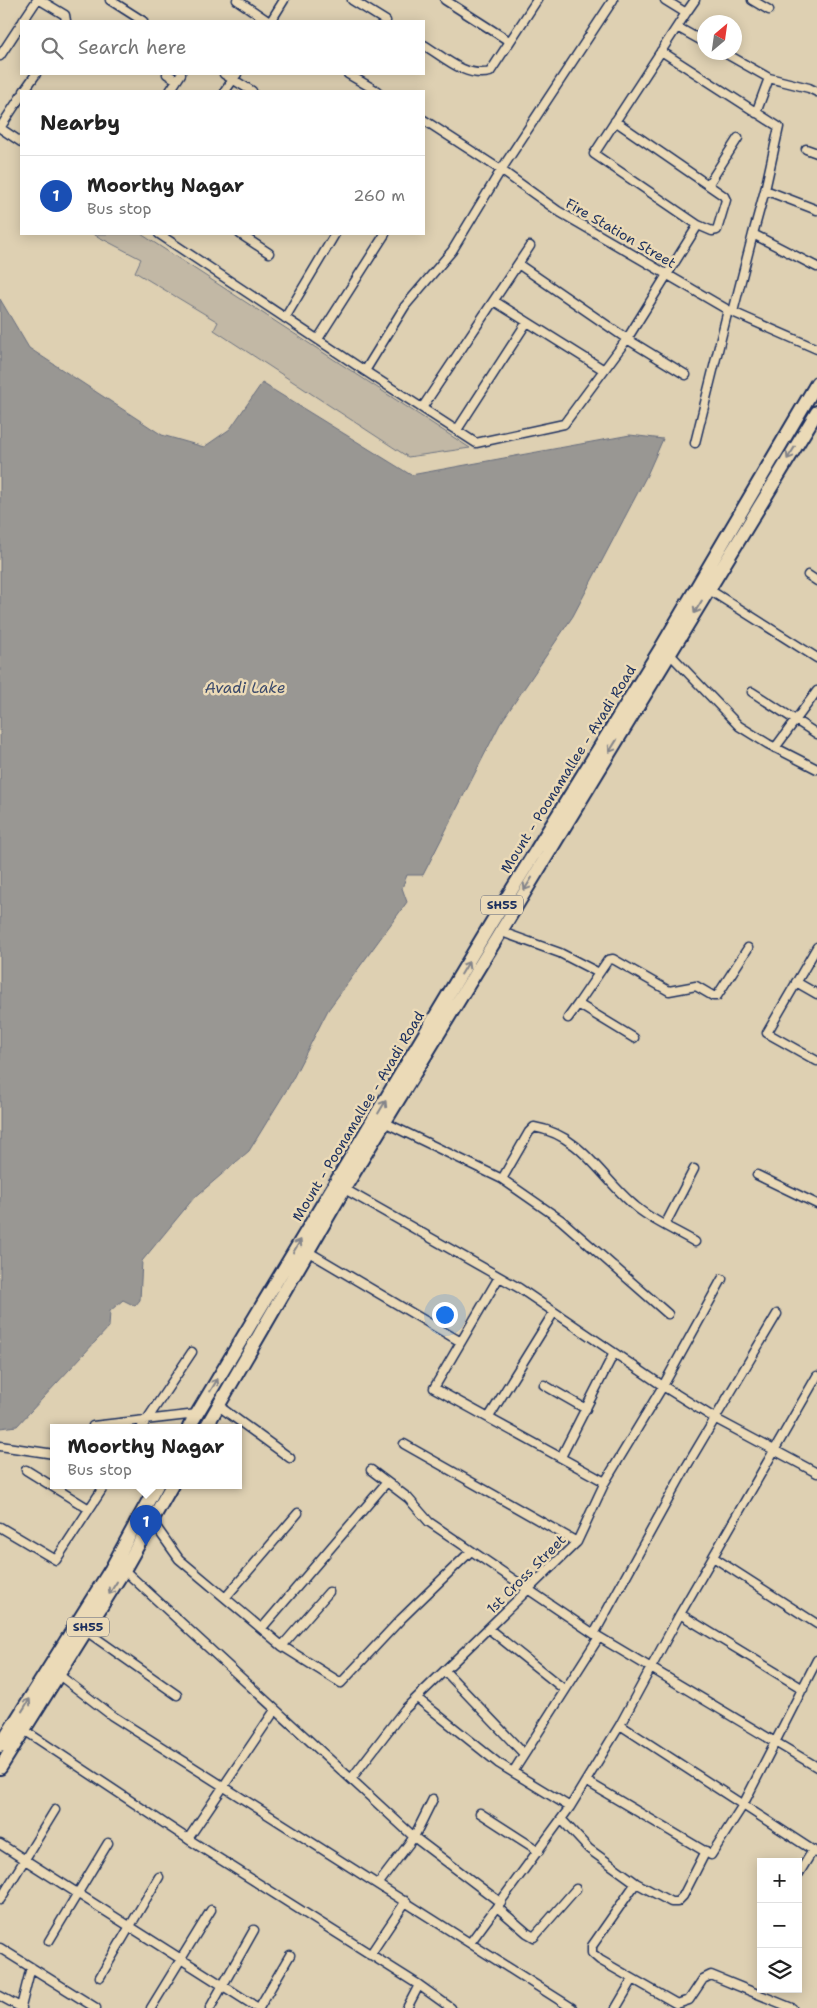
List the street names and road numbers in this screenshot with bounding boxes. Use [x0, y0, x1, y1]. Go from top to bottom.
street label: Fire Station Street [563, 194, 679, 272]
street label: Mount - Poonamallee - Avadi Road [496, 662, 640, 876]
road number: SH55 [481, 896, 523, 914]
street label: Mount - Poonamallee - Avadi Road [288, 1008, 428, 1224]
street label: 1st Cross Street [483, 1531, 569, 1617]
road number: SH55 [67, 1618, 109, 1636]

